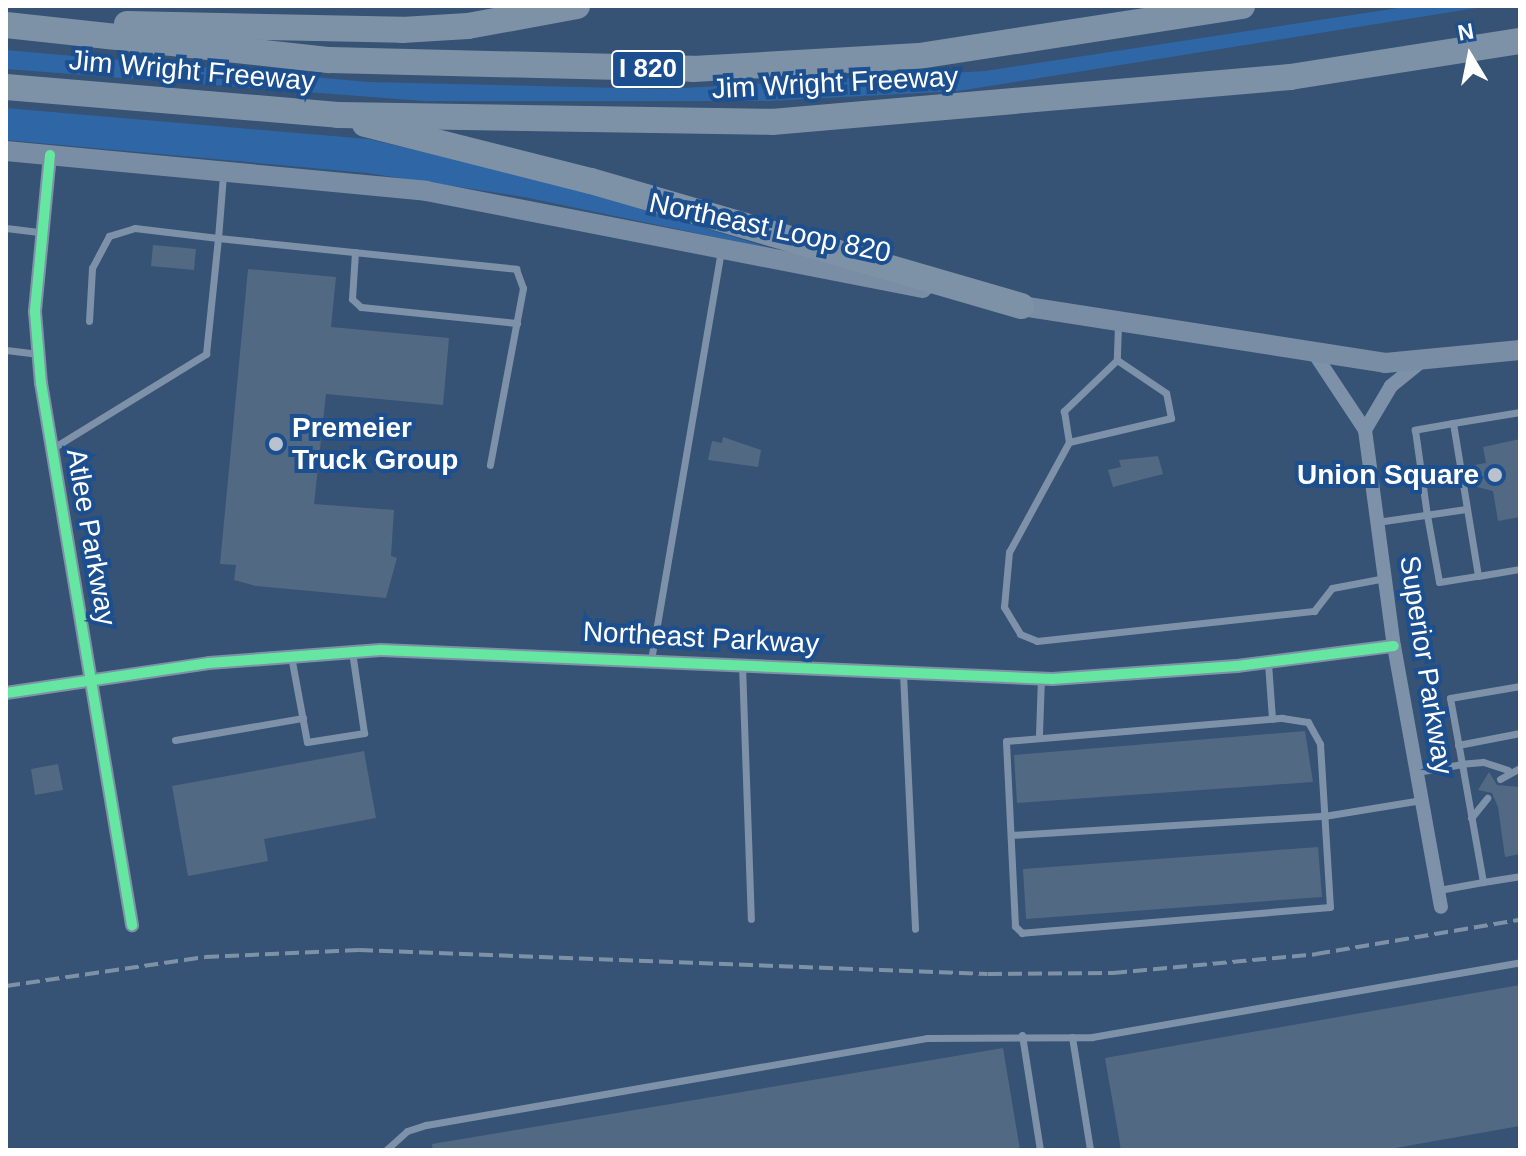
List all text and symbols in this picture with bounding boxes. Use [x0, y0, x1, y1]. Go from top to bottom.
north arrow [1430, 16, 1510, 96]
text: N [1456, 18, 1476, 46]
street label: Jim Wright Freeway [68, 44, 316, 98]
road number: I 820 [610, 47, 686, 91]
street label: Jim Wright Freeway [711, 60, 959, 106]
street label: Northeast Loop 820 [646, 186, 894, 270]
place label: Premeier Truck Group [292, 411, 458, 477]
marker: Premeier Truck Group [267, 435, 285, 453]
street label: Atlee Parkway [59, 446, 123, 628]
place label: Union Square [1297, 458, 1479, 492]
marker: Union Square [1486, 466, 1504, 484]
street label: Superior Parkway [1392, 553, 1460, 777]
street label: Northeast Parkway [582, 615, 820, 661]

